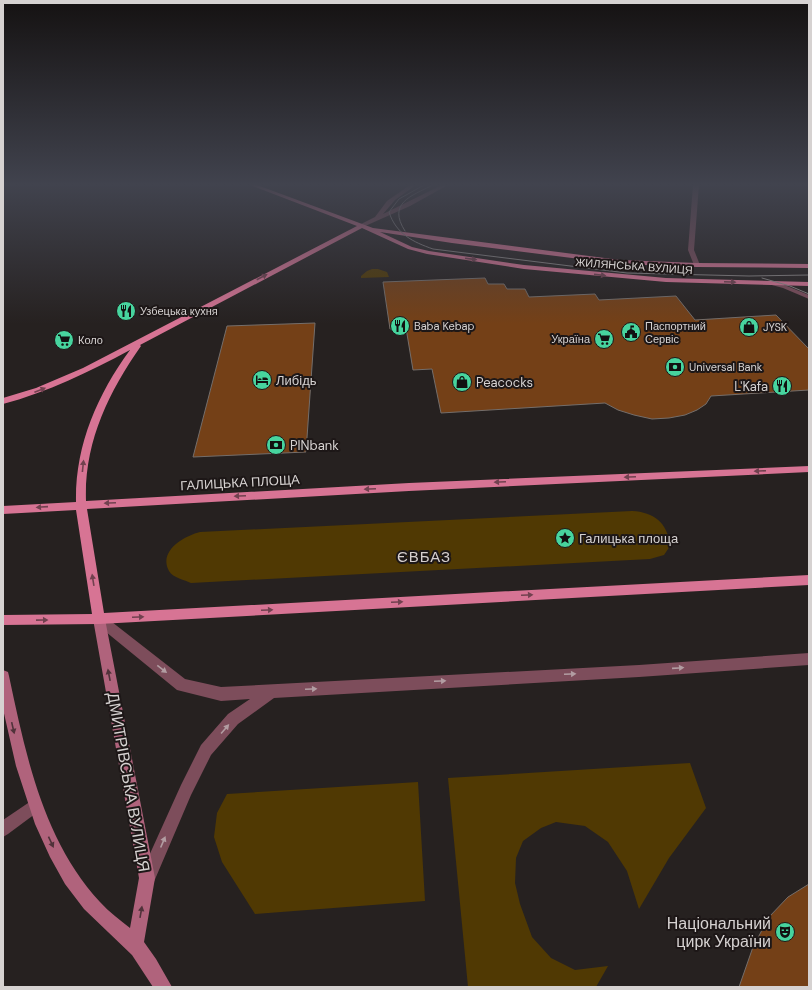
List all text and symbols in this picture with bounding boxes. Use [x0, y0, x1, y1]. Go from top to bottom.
street label: ЖИЛЯНСЬКА ВУЛИЦЯ [575, 255, 693, 277]
one-way arrow [465, 256, 477, 262]
one-way arrow [594, 272, 606, 278]
one-way arrow [256, 274, 268, 280]
one-way arrow [724, 279, 737, 285]
restaurant icon: Узбецька кухня [115, 300, 137, 322]
place label: Узбецька кухня [140, 304, 218, 318]
restaurant icon: Baba Kebap [389, 315, 411, 337]
shop icon: JYSK [738, 316, 760, 338]
place label: Baba Kebap [414, 319, 475, 333]
place label: Паспортний Сервіс [645, 319, 706, 346]
place label: JYSK [763, 320, 788, 334]
public building icon: Паспортний Сервіс [620, 321, 642, 343]
supermarket icon: Україна [593, 328, 615, 350]
supermarket icon: Коло [53, 329, 75, 351]
place label: Україна [551, 332, 591, 346]
place label: Коло [78, 333, 103, 347]
bank icon: Universal Bank [664, 356, 686, 378]
place label: Universal Bank [689, 360, 763, 374]
hotel icon: Либідь [251, 369, 273, 391]
shop icon: Peacocks [451, 371, 473, 393]
place label: Либідь [276, 372, 317, 389]
place label: Peacocks [476, 374, 533, 391]
restaurant icon: L'Kafa [771, 375, 793, 397]
place label: L'Kafa [734, 378, 768, 395]
one-way arrow [35, 386, 47, 392]
bank icon: PINbank [265, 434, 287, 456]
place label: PINbank [290, 437, 339, 454]
one-way arrow [80, 459, 86, 472]
one-way arrow [754, 467, 766, 474]
street label: ГАЛИЦЬКА ПЛОЩА [180, 471, 301, 494]
one-way arrow [624, 473, 636, 480]
one-way arrow [494, 479, 506, 486]
one-way arrow [364, 485, 376, 492]
one-way arrow [234, 492, 246, 499]
one-way arrow [104, 499, 116, 506]
one-way arrow [36, 504, 48, 511]
place icon: Галицька площа [554, 527, 576, 549]
place label: Галицька площа [579, 530, 679, 547]
district label: ЄВБАЗ [397, 547, 451, 567]
one-way arrow [89, 574, 95, 586]
one-way arrow [521, 592, 533, 599]
one-way arrow [391, 599, 403, 606]
one-way arrow [261, 606, 273, 613]
one-way arrow [132, 613, 144, 620]
one-way arrow [36, 617, 49, 623]
one-way arrow [672, 664, 684, 671]
one-way arrow [157, 665, 168, 673]
one-way arrow [106, 668, 112, 681]
one-way arrow [564, 671, 576, 678]
one-way arrow [434, 678, 446, 685]
one-way arrow [305, 685, 317, 692]
street label: ДМИТРІВСЬКА ВУЛИЦЯ [102, 691, 155, 874]
one-way arrow [11, 722, 17, 734]
one-way arrow [220, 724, 229, 734]
one-way arrow [48, 836, 54, 848]
one-way arrow [160, 837, 166, 848]
one-way arrow [139, 906, 145, 918]
place label: Національний цирк України [667, 913, 771, 952]
theatre icon: Національний цирк України [774, 921, 796, 943]

